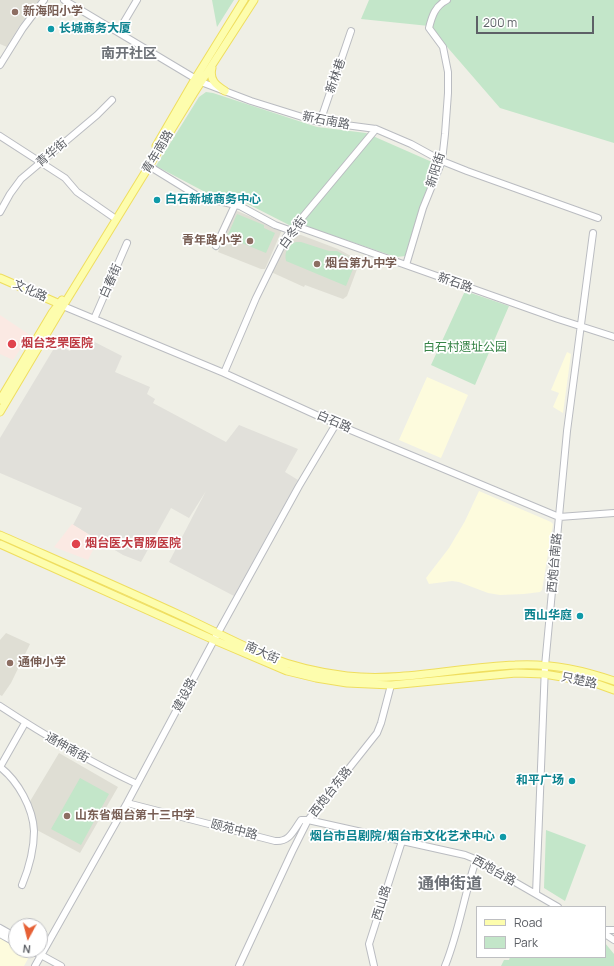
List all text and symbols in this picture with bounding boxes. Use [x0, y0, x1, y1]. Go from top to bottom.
place label: 新海阳小学 [23, 5, 83, 19]
marker: 新海阳小学 [10, 7, 20, 17]
scale bar [478, 8, 596, 34]
text: 200 m [483, 14, 517, 31]
place label: 长城商务大厦 [59, 22, 131, 36]
marker: 长城商务大厦 [46, 24, 56, 34]
district label: 南开社区 [101, 46, 157, 62]
street label: 新林巷 [323, 57, 349, 95]
street label: 新石南路 [301, 109, 351, 133]
street label: 青年南路 [139, 128, 177, 176]
street label: 青华街 [34, 136, 70, 170]
street label: 新阳街 [424, 151, 448, 189]
place label: 白石新城商务中心 [165, 193, 261, 207]
marker: 白石新城商务中心 [152, 195, 162, 205]
street label: 白冬街 [277, 214, 309, 252]
place label: 青年路小学 [182, 234, 242, 248]
marker: 青年路小学 [245, 236, 255, 246]
place label: 烟台第九中学 [325, 257, 397, 271]
marker: 烟台第九中学 [312, 259, 322, 269]
street label: 白春街 [97, 262, 125, 300]
street label: 新石路 [436, 270, 474, 296]
street label: 文化路 [11, 277, 49, 305]
place label: 烟台芝罘医院 [21, 337, 93, 351]
marker: 烟台芝罘医院 [6, 338, 18, 350]
park label: 白石村遗址公园 [423, 341, 507, 355]
street label: 白石路 [315, 408, 353, 436]
street label: 西炮台南路 [545, 532, 565, 594]
place label: 烟台医大胃肠医院 [85, 537, 181, 551]
marker: 烟台医大胃肠医院 [70, 538, 82, 550]
place label: 西山华庭 [524, 609, 572, 623]
marker: 西山华庭 [575, 611, 585, 621]
street label: 南大街 [243, 639, 281, 667]
place label: 通伸小学 [18, 656, 66, 670]
marker: 通伸小学 [5, 658, 15, 668]
street label: 只楚路 [560, 670, 598, 692]
street label: 建设路 [170, 676, 200, 714]
street label: 通伸南街 [43, 730, 91, 766]
street label: 西炮台东路 [307, 764, 355, 820]
place label: 和平广场 [516, 774, 564, 788]
marker: 和平广场 [567, 776, 577, 786]
place label: 山东省烟台第十三中学 [75, 809, 195, 823]
marker: 山东省烟台第十三中学 [62, 811, 72, 821]
street label: 颐苑中路 [209, 817, 259, 843]
place label: 烟台市吕剧院/烟台市文化艺术中心 [310, 830, 495, 844]
marker: 烟台市吕剧院/烟台市文化艺术中心 [498, 832, 508, 842]
street label: 西炮台路 [470, 853, 518, 889]
district label: 通伸街道 [418, 875, 482, 895]
street label: 西山路 [370, 884, 394, 922]
legend [476, 906, 606, 958]
text: Road [514, 914, 542, 931]
north arrow [8, 918, 48, 958]
text: Park [514, 934, 538, 951]
text: N [22, 941, 31, 957]

